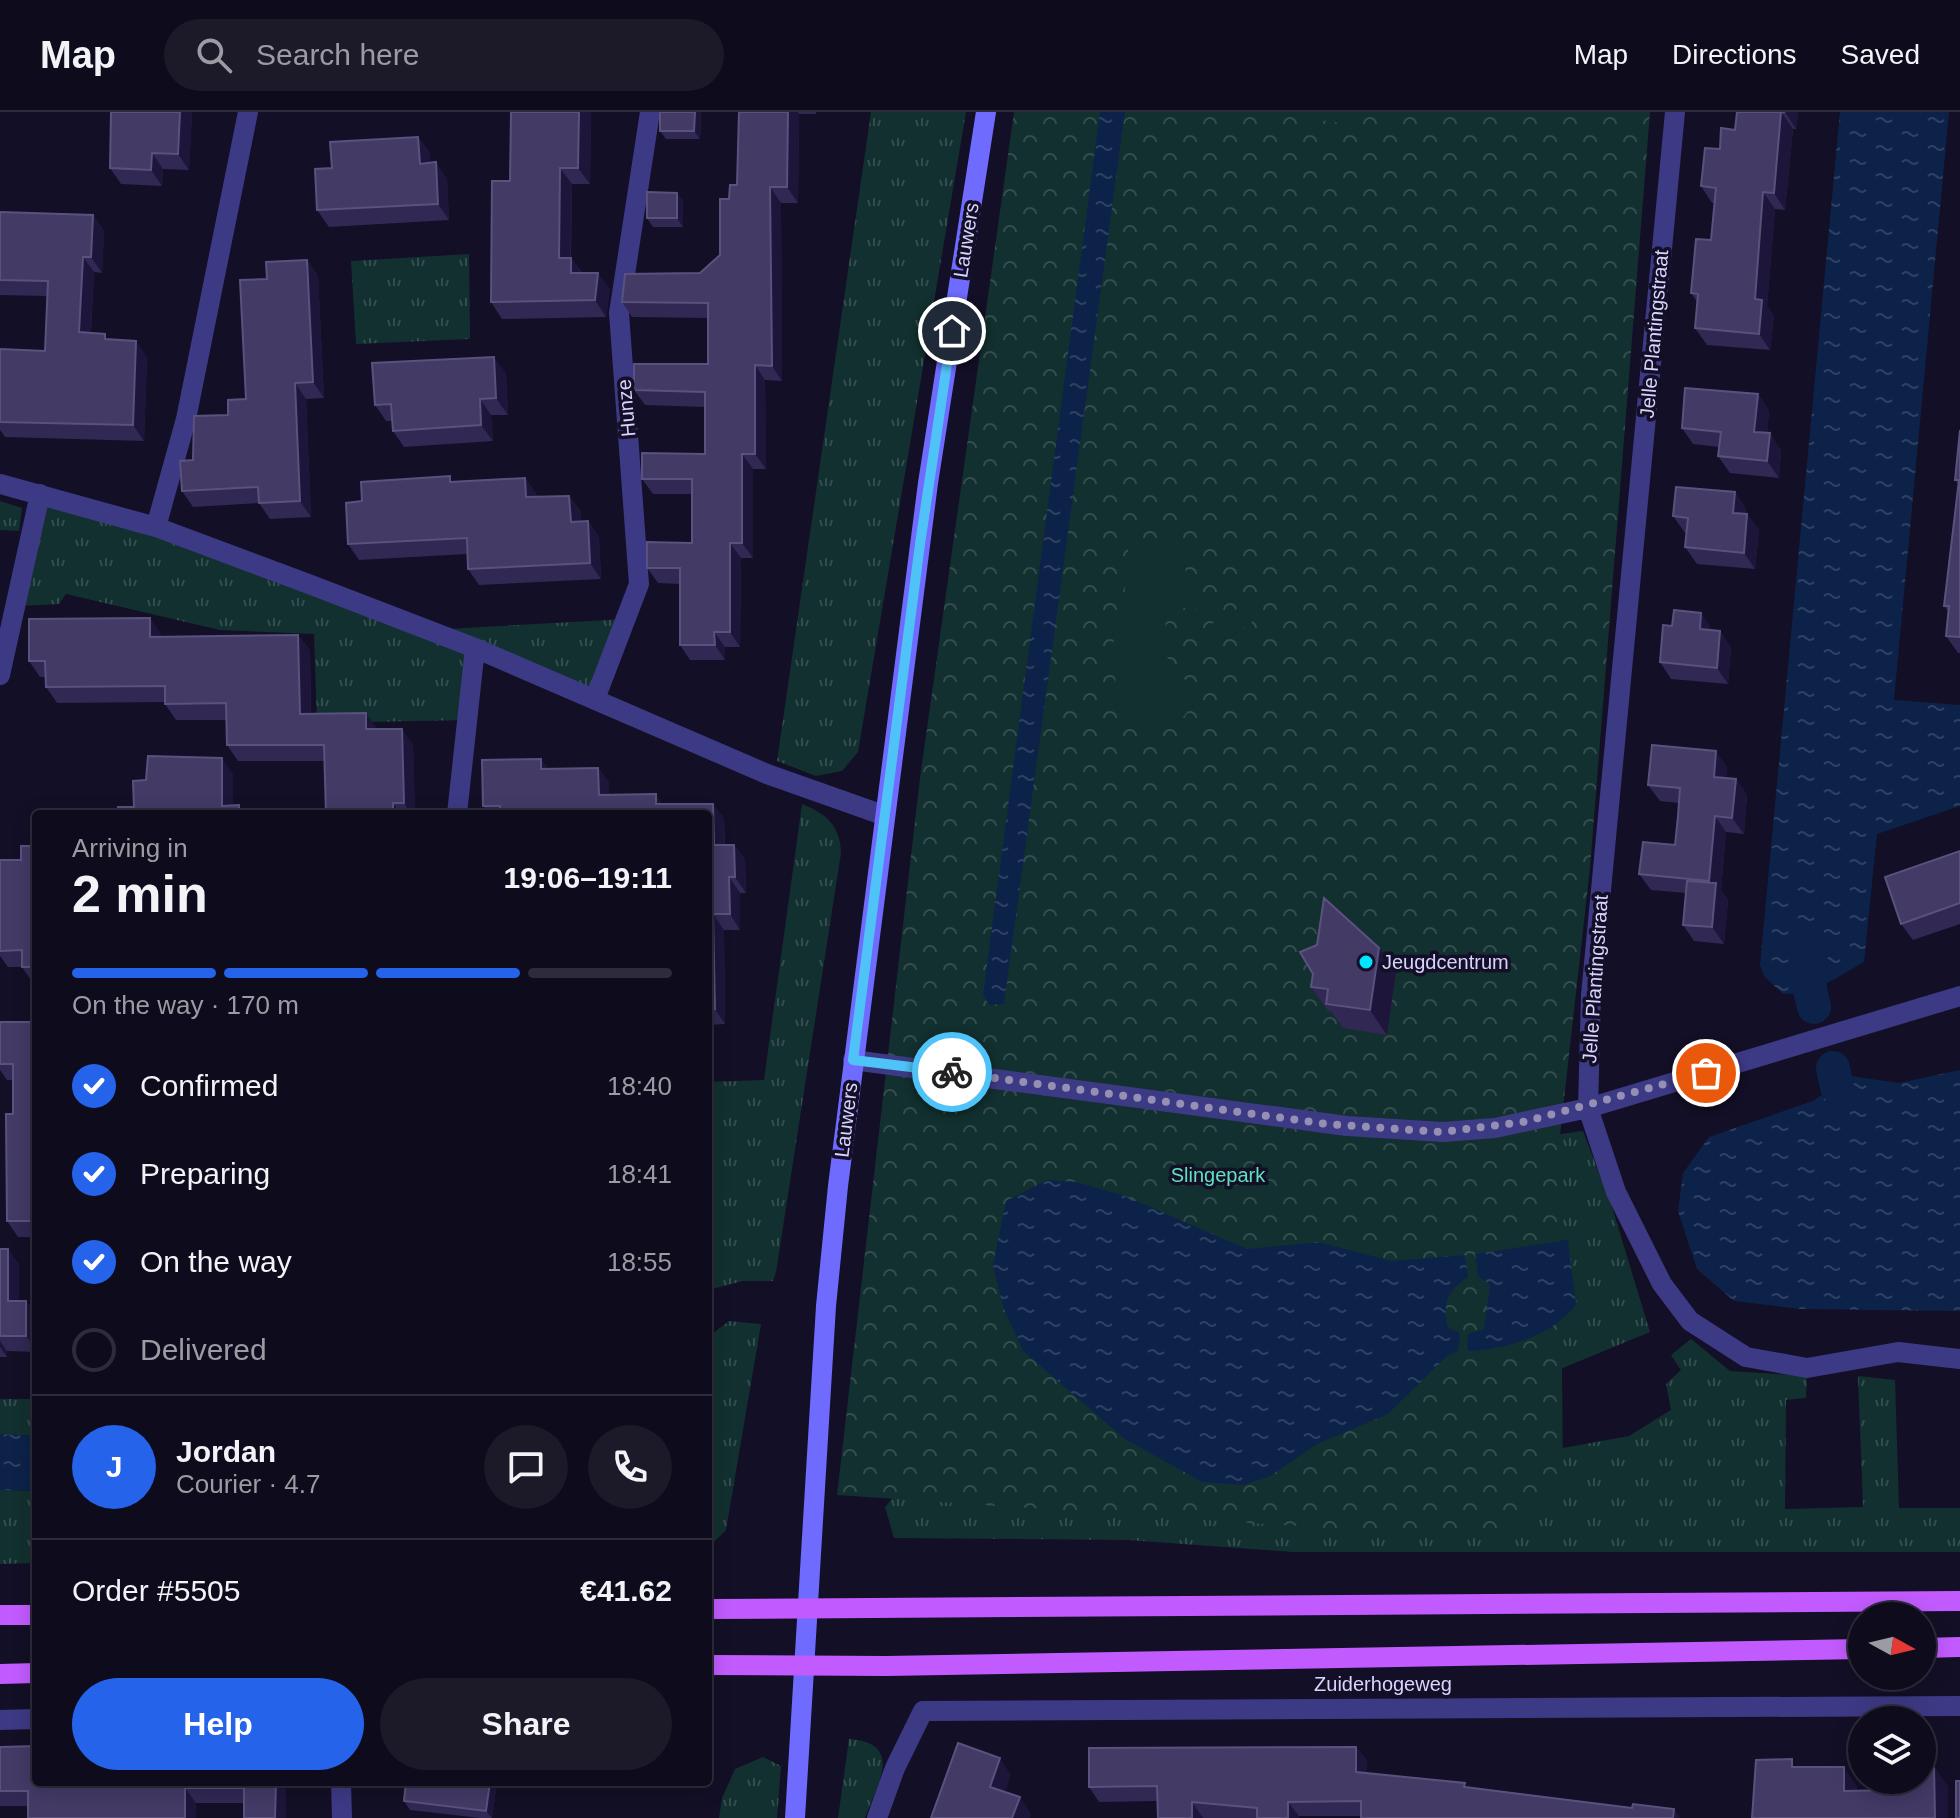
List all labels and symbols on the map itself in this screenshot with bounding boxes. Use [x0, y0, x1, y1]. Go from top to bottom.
street label: Lauwers [949, 201, 983, 279]
street label: Jelle Plantingstraat [1636, 248, 1672, 419]
pin [918, 297, 986, 365]
street label: Hunze [613, 378, 639, 438]
street label: Jelle Plantingstraat [1578, 894, 1612, 1064]
place label: Jeugdcentrum [1382, 951, 1509, 973]
marker: Jeugdcentrum [1357, 953, 1375, 971]
courier [912, 1032, 992, 1112]
pin [1672, 1039, 1740, 1107]
street label: Lauwers [830, 1081, 862, 1159]
park label: Slingepark [1171, 1164, 1266, 1186]
north arrow [1848, 1602, 1936, 1690]
street label: Zuiderhogeweg [1314, 1673, 1452, 1695]

